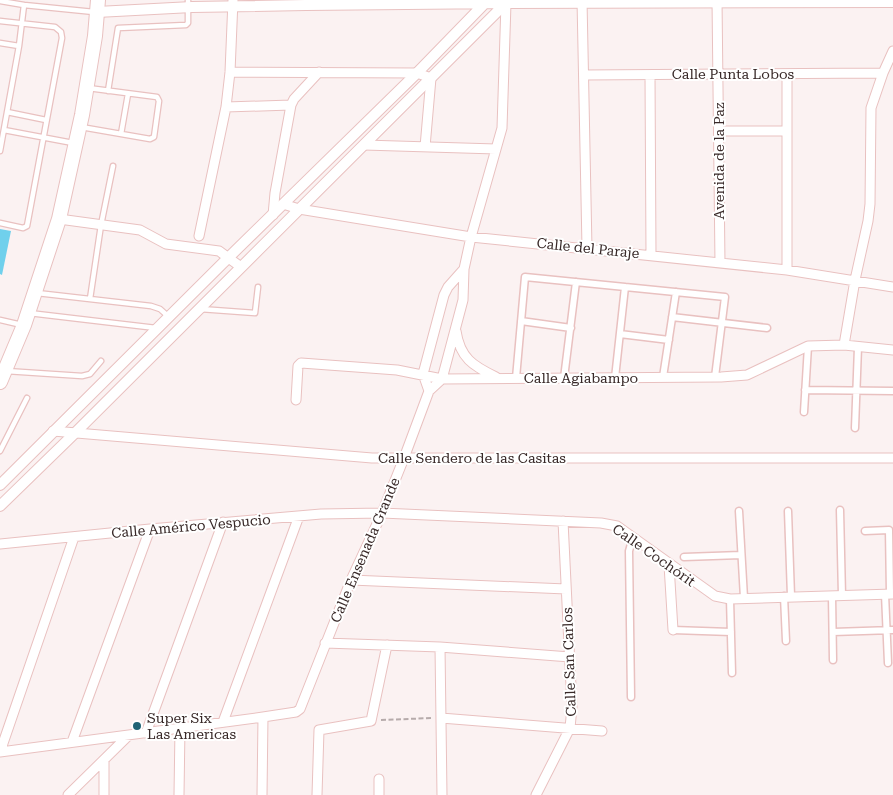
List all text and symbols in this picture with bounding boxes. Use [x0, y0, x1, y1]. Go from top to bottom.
street label: Calle Punta Lobos [672, 66, 795, 82]
street label: Avenida de la Paz [711, 102, 727, 219]
street label: Calle del Paraje [536, 235, 640, 261]
street label: Calle Agiabampo [524, 370, 638, 386]
street label: Calle Sendero de las Casitas [378, 450, 566, 466]
street label: Calle Ensenada Grande [327, 475, 403, 625]
street label: Calle Américo Vespucio [111, 511, 271, 541]
street label: Calle Cochórit [610, 521, 698, 589]
street label: Calle San Carlos [559, 607, 579, 717]
place label: Super Six Las Americas [147, 710, 236, 742]
marker: Super Six Las Americas [131, 720, 143, 732]

